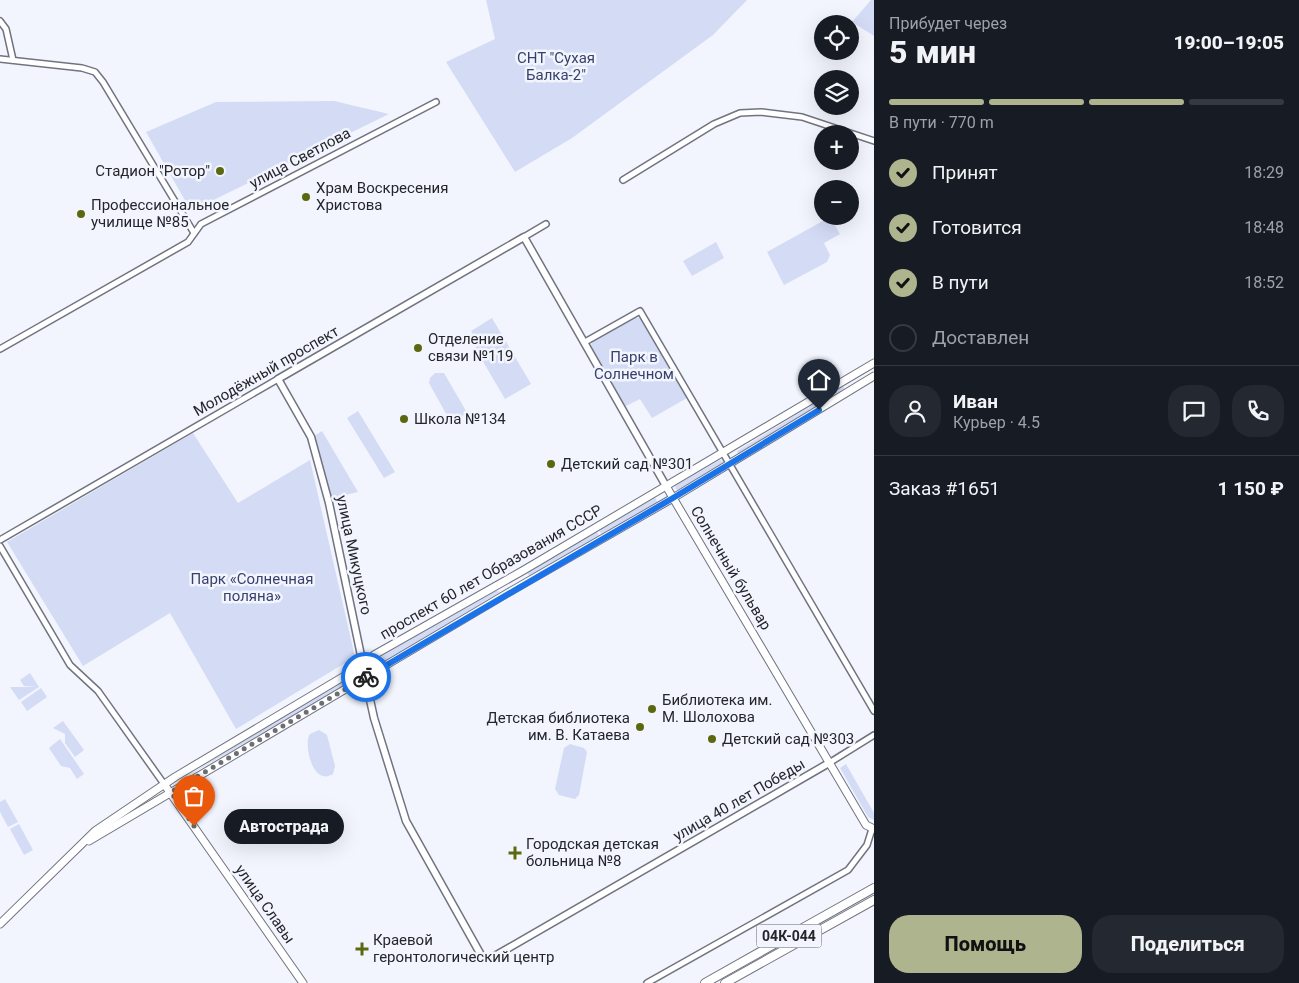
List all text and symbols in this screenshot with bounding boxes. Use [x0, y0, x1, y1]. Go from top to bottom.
text: Прибудет через [889, 14, 1007, 33]
map controls [814, 15, 859, 225]
button: locate [814, 15, 859, 60]
text: 19:00–19:05 [1173, 31, 1284, 54]
text: 5 мин [889, 33, 976, 71]
park label: СНТ "Сухая Балка-2" [517, 49, 595, 84]
button: layers [814, 70, 859, 115]
text: В пути · 770 m [889, 113, 994, 132]
street label: улица Светлова [246, 124, 354, 192]
button: + [814, 125, 859, 170]
icon: check [889, 159, 917, 187]
text: Принят [932, 161, 998, 184]
place label: Стадион "Ротор" [95, 162, 210, 180]
text: 18:29 [1244, 163, 1284, 182]
marker: Стадион "Ротор" [214, 165, 226, 177]
place label: Храм Воскресения Христова [316, 179, 448, 214]
button: − [814, 180, 859, 225]
marker: Храм Воскресения Христова [300, 191, 312, 203]
place label: Профессиональное училище №85 [91, 196, 229, 231]
marker: Профессиональное училище №85 [75, 208, 87, 220]
icon: check [889, 214, 917, 242]
text: Готовится [932, 216, 1022, 239]
text: 18:48 [1244, 218, 1284, 237]
icon: check [889, 269, 917, 297]
text: В пути [932, 271, 989, 294]
text: 18:52 [1244, 273, 1284, 292]
street label: Молодёжный проспект [190, 322, 342, 420]
text: Доставлен [932, 326, 1029, 349]
place label: Отделение связи №119 [428, 330, 513, 365]
marker: Отделение связи №119 [412, 342, 424, 354]
park label: Парк в Солнечном [594, 348, 674, 383]
pin [798, 359, 840, 410]
icon: home [805, 366, 833, 394]
button: person [889, 385, 941, 437]
button: chat [1168, 385, 1220, 437]
button: phone [1232, 385, 1284, 437]
text: Иван [953, 390, 998, 413]
place label: Школа №134 [414, 410, 506, 428]
marker: Школа №134 [398, 413, 410, 425]
text: Курьер · 4.5 [953, 413, 1040, 432]
place label: Детский сад №301 [561, 455, 693, 473]
marker: Детский сад №301 [545, 458, 557, 470]
text: Заказ #1651 [889, 477, 1000, 500]
text: 1 150 ₽ [1218, 477, 1284, 500]
street label: улица Микуцкого [333, 493, 375, 617]
street label: проспект 60 лет Образования СССР [377, 501, 605, 643]
street label: Солнечный бульвар [687, 503, 775, 633]
park label: Парк «Солнечная поляна» [191, 570, 313, 605]
courier [341, 652, 391, 702]
icon: bike [352, 663, 380, 691]
place label: Библиотека им. М. Шолохова [662, 691, 772, 726]
marker: Библиотека им. М. Шолохова [646, 703, 658, 715]
place label: Детская библиотека им. В. Катаева [486, 709, 630, 744]
marker: Детская библиотека им. В. Катаева [634, 721, 646, 733]
place label: Детский сад №303 [722, 730, 854, 748]
marker: Детский сад №303 [706, 733, 718, 745]
street label: улица 40 лет Победы [670, 755, 808, 845]
pin [173, 775, 215, 826]
icon: bag [180, 782, 208, 810]
callout: Автострада [224, 808, 344, 844]
text: Автострада [239, 817, 329, 836]
place label: Городская детская больница №8 [526, 835, 659, 870]
marker: Городская детская больница №8 [508, 846, 522, 860]
street label: улица Славы [231, 861, 299, 947]
button: Помощь [889, 915, 1082, 973]
button: Поделиться [1092, 915, 1284, 973]
road number: 04К-044 [756, 924, 822, 948]
place label: Краевой геронтологический центр [373, 931, 555, 966]
marker: Краевой геронтологический центр [355, 942, 369, 956]

